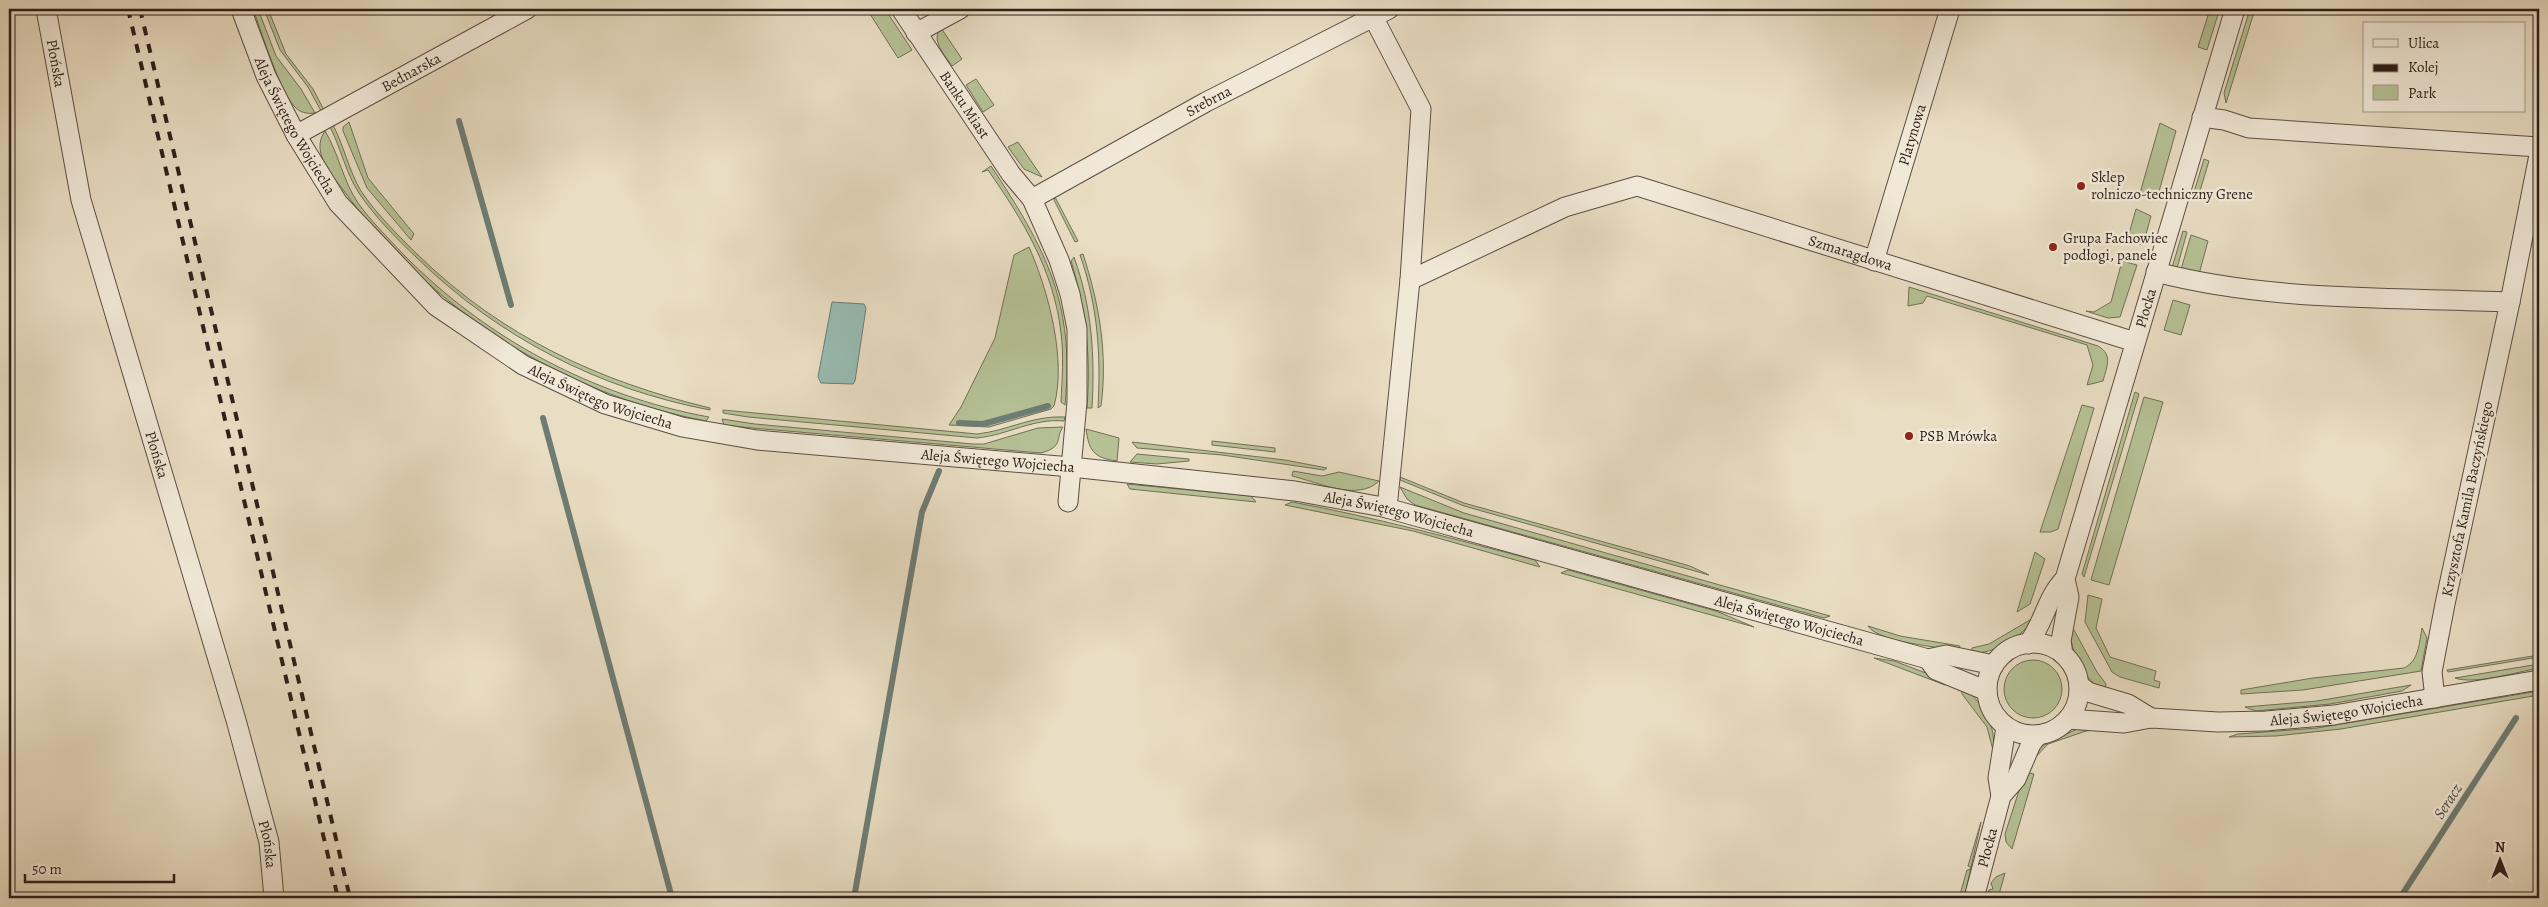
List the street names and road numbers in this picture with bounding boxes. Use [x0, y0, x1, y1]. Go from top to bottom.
street label: Płońska [42, 37, 70, 89]
street label: Bednarska [378, 48, 444, 97]
street label: Aleja Świętego Wojciecha [249, 53, 340, 198]
street label: Banku Miast [935, 67, 995, 143]
street label: Srebrna [1182, 81, 1235, 121]
street label: Platynowa [1893, 101, 1931, 168]
street label: Szmaragdowa [1806, 230, 1895, 275]
street label: Płocka [2130, 286, 2161, 330]
street label: Aleja Świętego Wojciecha [524, 359, 675, 434]
street label: Krzysztofa Kamila Baczyńskiego [2437, 400, 2497, 598]
street label: Płońska [140, 429, 173, 481]
street label: Aleja Świętego Wojciecha [919, 444, 1076, 477]
street label: Aleja Świętego Wojciecha [1321, 486, 1476, 542]
street label: Aleja Świętego Wojciecha [1711, 590, 1866, 651]
street label: Aleja Świętego Wojciecha [2268, 690, 2424, 731]
street label: Płońska [253, 818, 281, 869]
street label: Płocka [1972, 826, 2002, 870]

